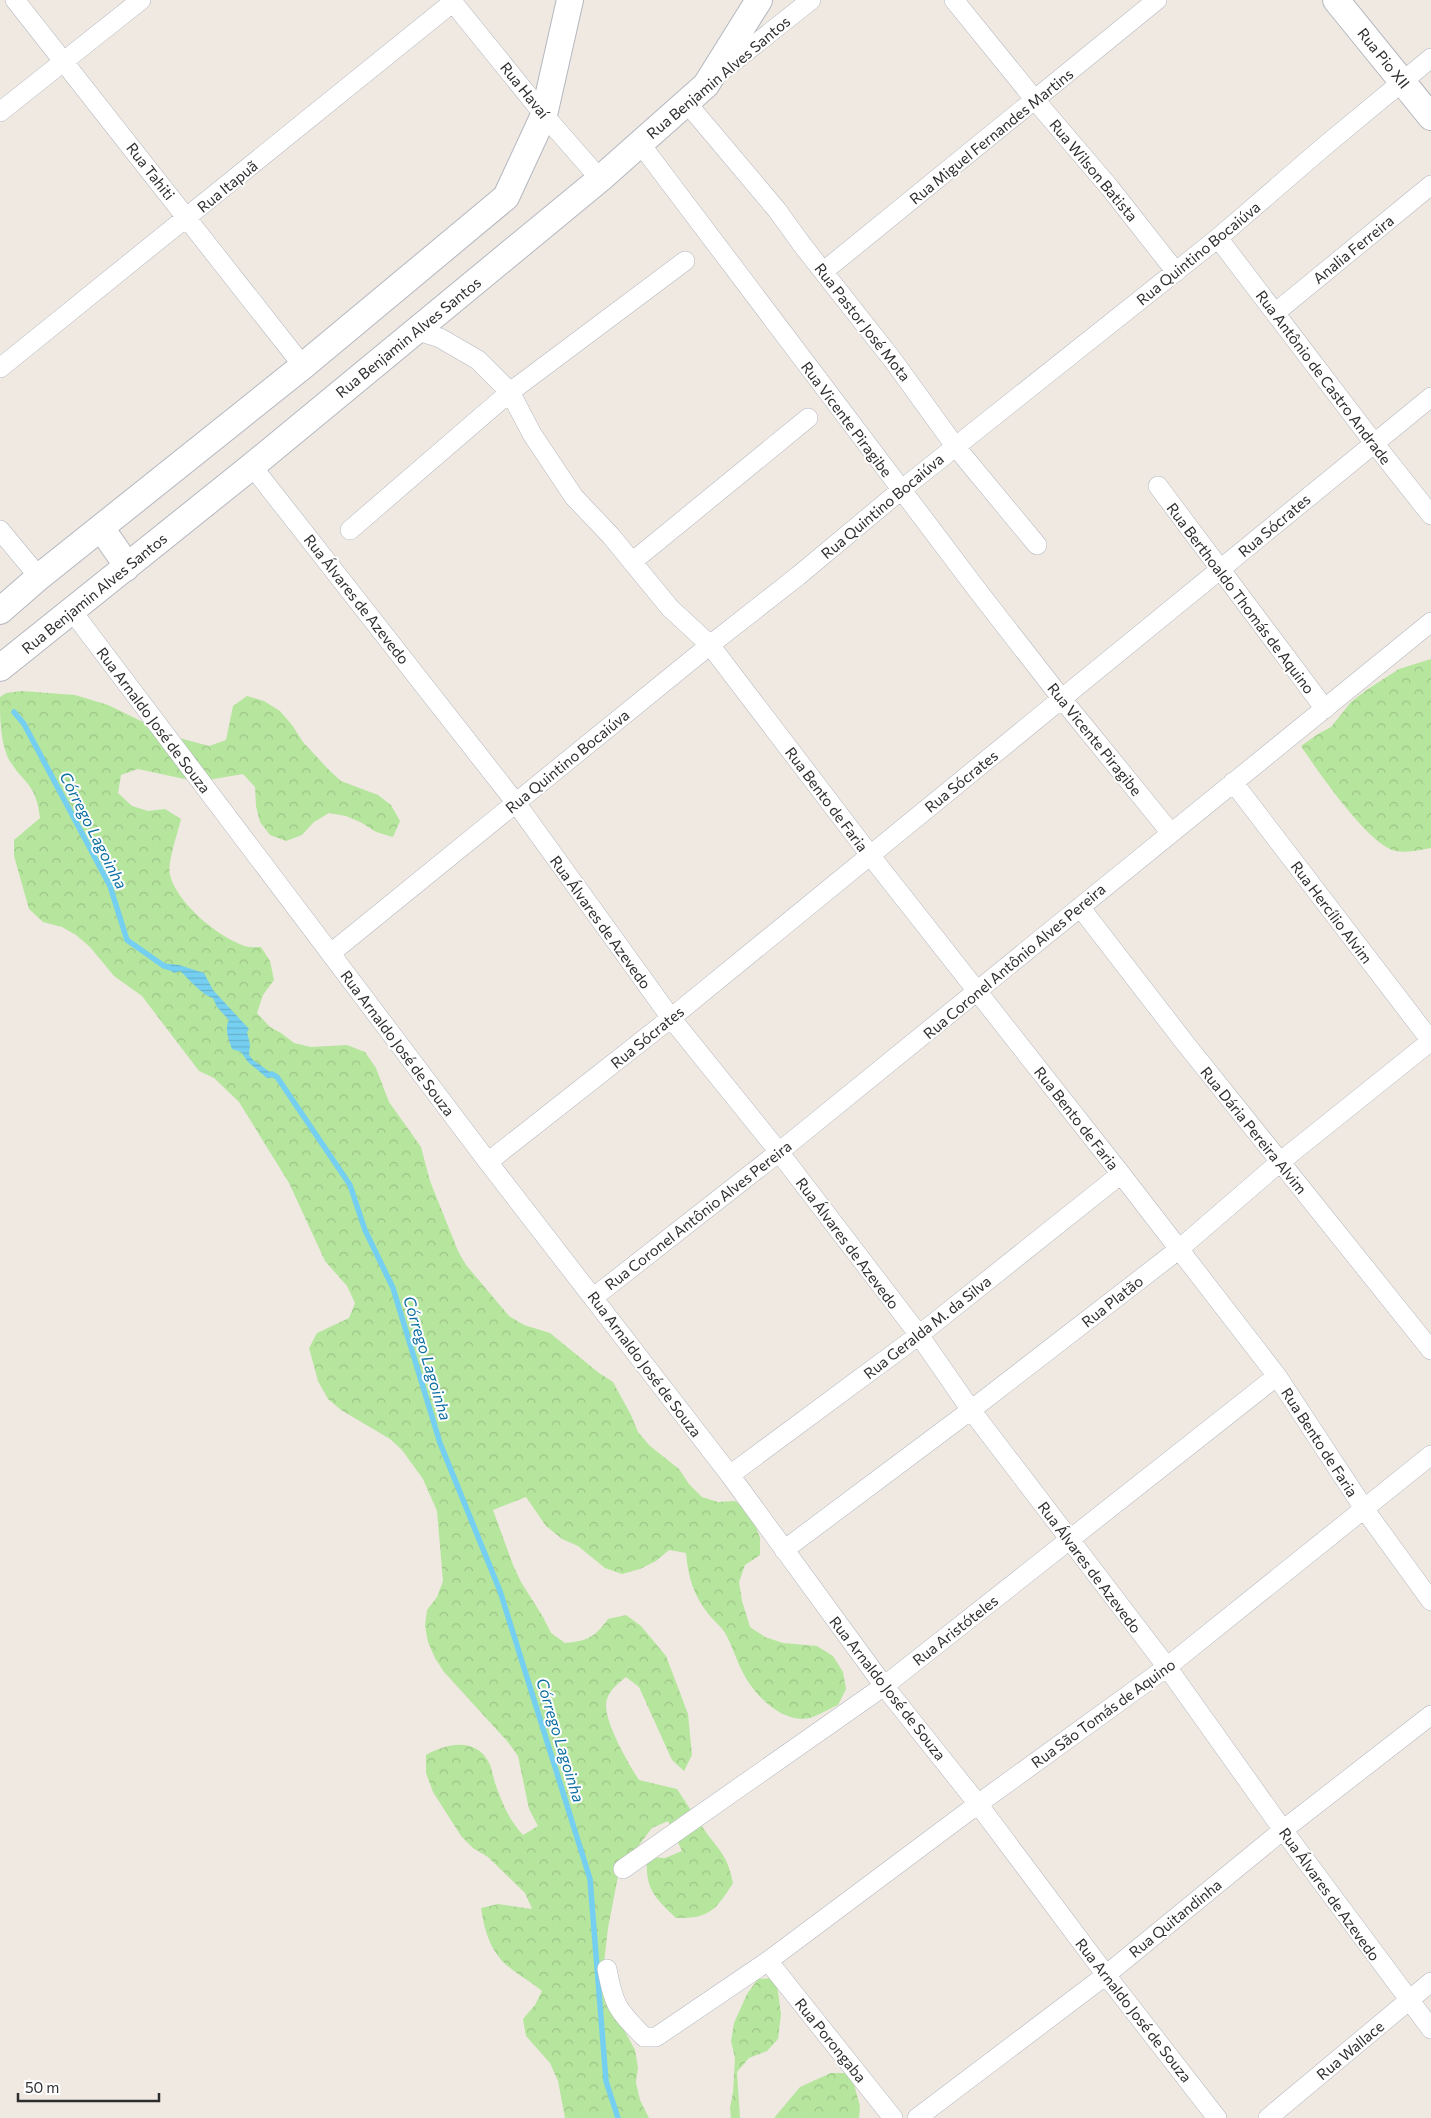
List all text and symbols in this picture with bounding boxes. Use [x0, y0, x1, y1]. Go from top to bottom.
street label: Rua Benjamin Alves Santos [643, 12, 793, 142]
street label: Rua Pio XII [1354, 24, 1414, 92]
street label: Rua Havaí [497, 58, 554, 123]
street label: Rua Miguel Fernandes Martins [906, 64, 1077, 208]
street label: Rua Wilson Batista [1046, 115, 1142, 225]
street label: Rua Tahiti [123, 139, 179, 203]
street label: Rua Itapuã [193, 156, 261, 216]
street label: Rua Quintino Bocaiúva [1132, 198, 1264, 308]
street label: Analia Ferreira [1309, 211, 1397, 287]
street label: Rua Pastor José Mota [811, 259, 915, 385]
street label: Rua Benjamin Alves Santos [332, 273, 484, 401]
street label: Rua Antônio de Castro Andrade [1253, 286, 1395, 468]
street label: Rua Vicente Piragibe [798, 358, 896, 480]
street label: Rua Quintino Bocaiúva [817, 450, 947, 562]
street label: Rua Sócrates [1234, 489, 1314, 560]
street label: Rua Berthoaldo Thomás de Aquino [1163, 499, 1319, 697]
street label: Rua Benjamin Alves Santos [18, 529, 170, 657]
street label: Rua Álvares de Azevedo [301, 530, 414, 668]
street label: Rua Arnaldo José de Souza [93, 644, 215, 796]
street label: Rua Vicente Piragibe [1044, 679, 1146, 799]
street label: Rua Quintino Bocaiúva [501, 706, 633, 816]
street label: Rua Bento de Faria [782, 743, 872, 855]
street label: Rua Sócrates [921, 746, 1001, 816]
water label: Córrego Lagoinha [56, 768, 132, 892]
street label: Rua Álvares de Azevedo [547, 851, 656, 992]
street label: Rua Hercílio Alvim [1288, 857, 1376, 967]
street label: Rua Coronel Antônio Alves Pereira [919, 880, 1109, 1042]
street label: Rua Arnaldo José de Souza [337, 967, 459, 1119]
street label: Rua Sócrates [607, 1002, 687, 1072]
street label: Rua Bento de Faria [1031, 1063, 1123, 1173]
street label: Rua Dária Pereira Alvim [1197, 1063, 1311, 1197]
street label: Rua Coronel Antônio Alves Pereira [601, 1137, 795, 1293]
street label: Rua Álvares de Azevedo [793, 1173, 904, 1312]
street label: Rua Platão [1078, 1271, 1146, 1331]
street label: Rua Geralda M. da Silva [860, 1272, 994, 1382]
street label: Rua Arnaldo José de Souza [584, 1288, 706, 1440]
water label: Córrego Lagoinha [400, 1294, 456, 1422]
street label: Rua Bento de Faria [1278, 1384, 1362, 1500]
street label: Rua Álvares de Azevedo [1035, 1497, 1146, 1636]
street label: Rua Aristóteles [909, 1591, 1001, 1669]
street label: Rua Arnaldo José de Souza [826, 1612, 950, 1764]
street label: Rua São Tomás de Aquino [1028, 1655, 1178, 1771]
water label: Córrego Lagoinha [533, 1676, 589, 1804]
street label: Rua Álvares de Azevedo [1276, 1823, 1385, 1964]
street label: Rua Quitandinha [1125, 1875, 1225, 1961]
street label: Rua Arnaldo José de Souza [1072, 1934, 1196, 2086]
street label: Rua Porongaba [792, 1994, 870, 2086]
street label: Rua Wallace [1313, 2017, 1387, 2083]
scale bar [18, 2070, 159, 2102]
text: 50 m [25, 2078, 59, 2096]

